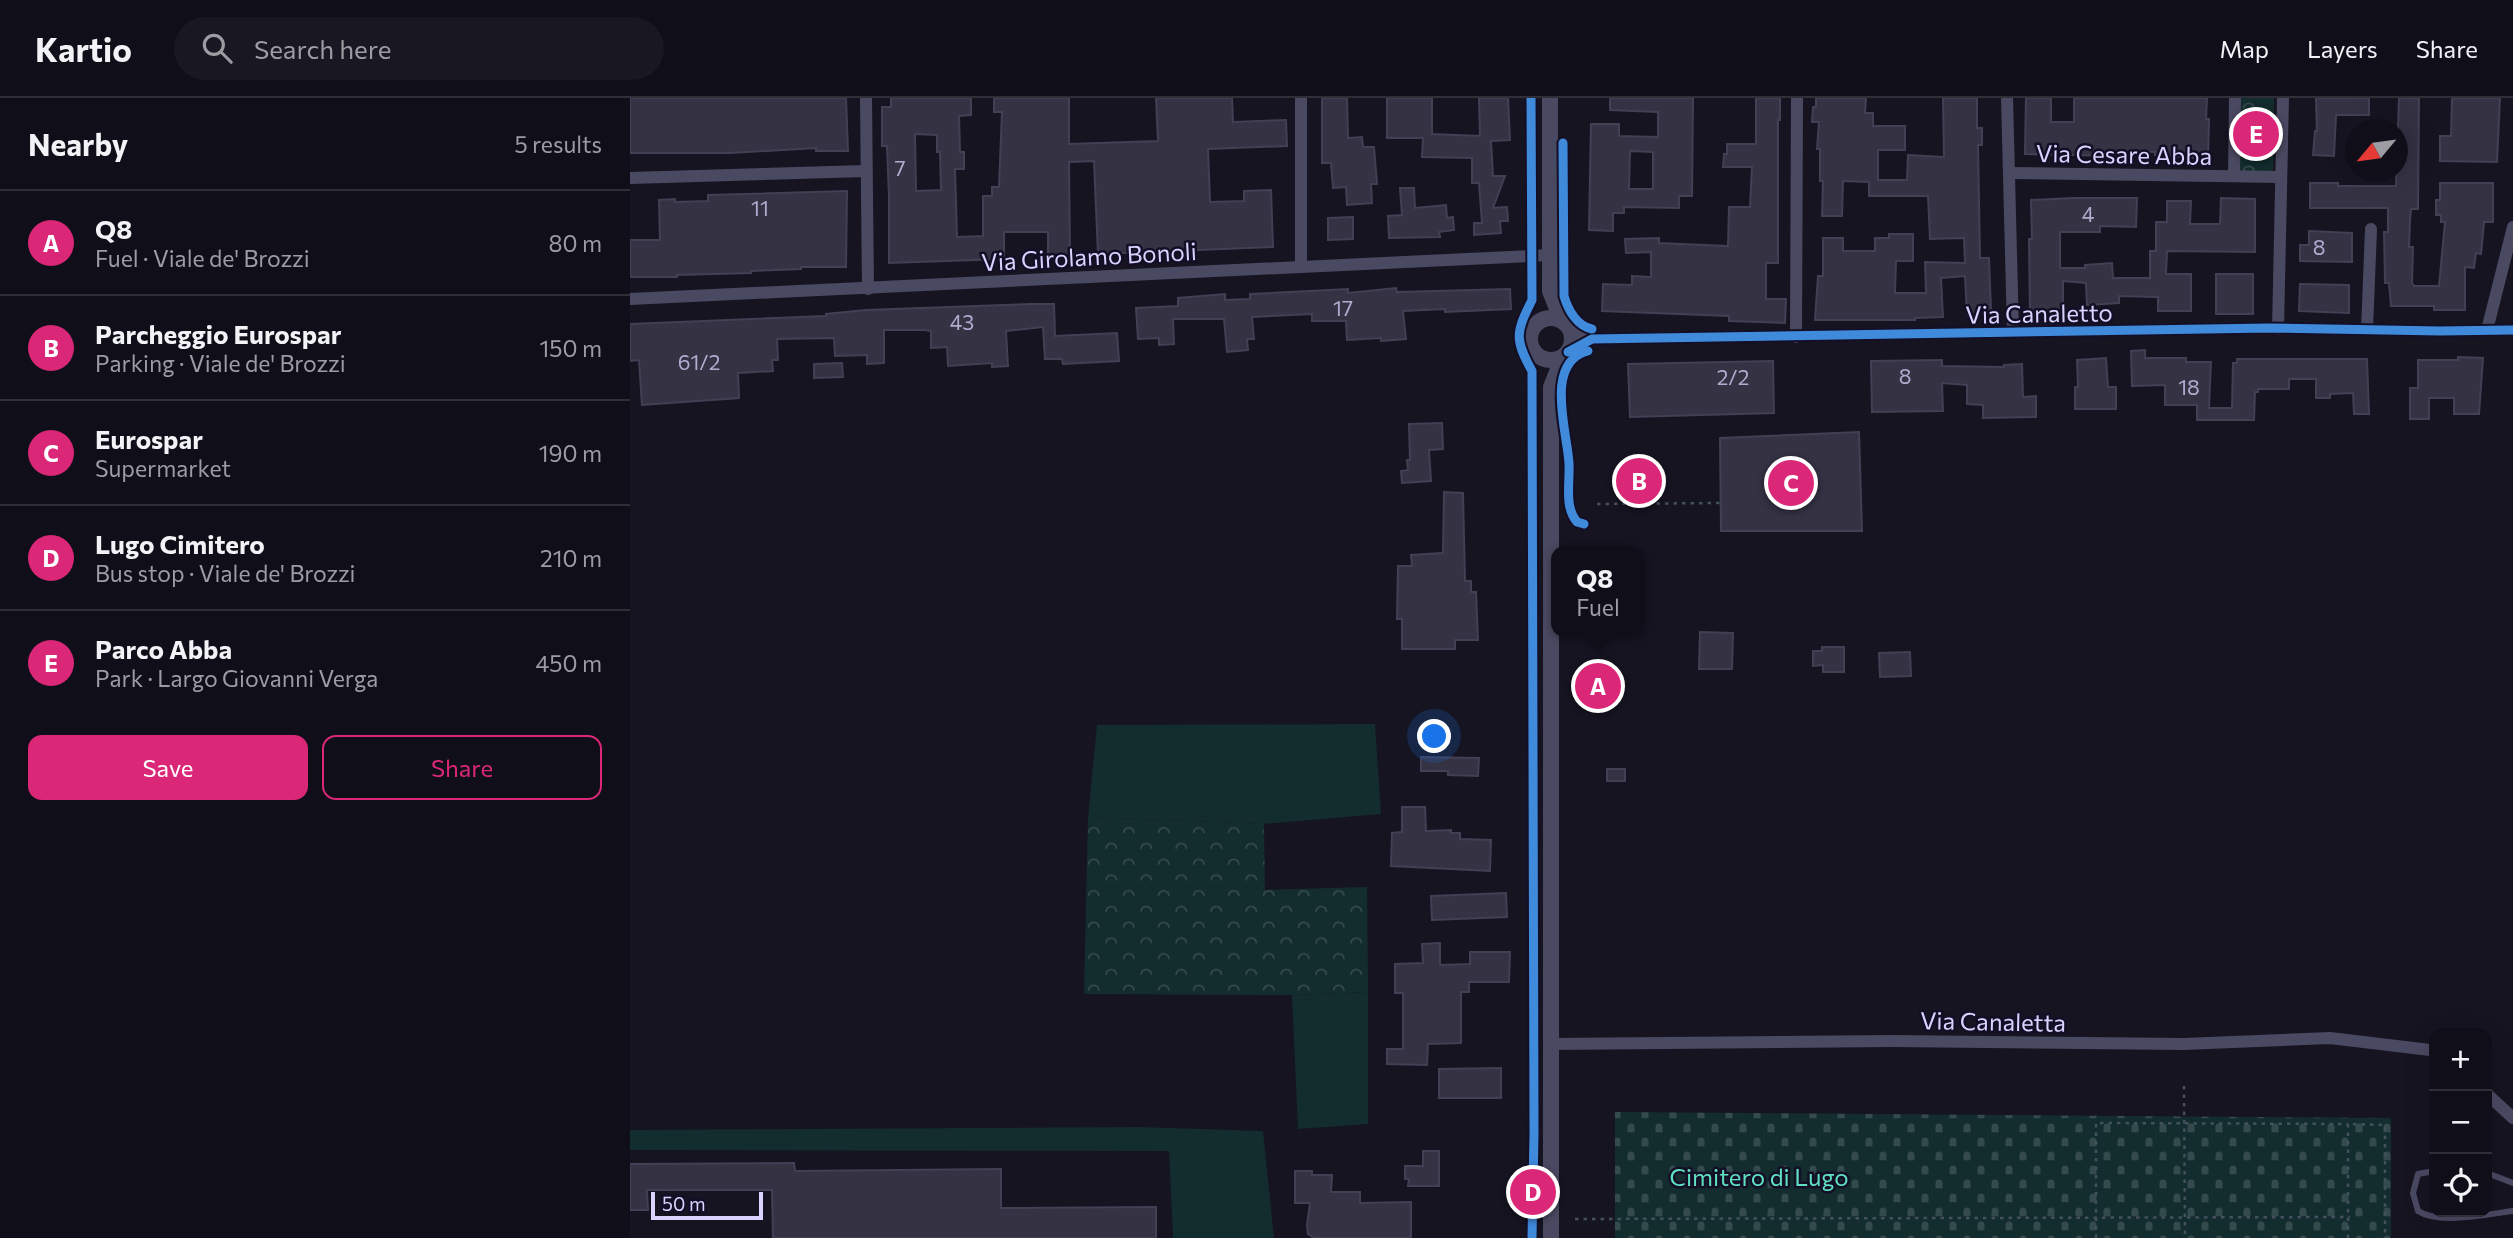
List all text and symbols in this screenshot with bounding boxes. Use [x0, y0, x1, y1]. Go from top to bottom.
search box [174, 17, 664, 80]
text: Kartio [35, 28, 132, 69]
icon: search [198, 29, 236, 67]
text: Search here [254, 33, 391, 64]
text: Map [2220, 34, 2269, 63]
text: Layers [2307, 34, 2378, 63]
text: Share [2416, 34, 2478, 63]
pin: E [2233, 108, 2279, 160]
north arrow [2345, 119, 2408, 182]
text: Nearby [28, 125, 128, 162]
text: 5 results [514, 130, 602, 158]
street label: Via Cesare Abba [2036, 138, 2212, 170]
house number: 7 [894, 155, 906, 180]
house number: 11 [751, 195, 769, 220]
house number: 4 [2082, 201, 2095, 226]
text: Q8 [95, 213, 132, 244]
text: A [43, 229, 59, 257]
text: 80 m [549, 229, 602, 257]
house number: 8 [2313, 234, 2325, 259]
street label: Via Girolamo Bonoli [980, 236, 1198, 276]
text: Fuel · Viale de' Brozzi [95, 244, 310, 272]
house number: 17 [1333, 295, 1353, 320]
street label: Via Canaletto [1965, 297, 2113, 329]
house number: 43 [950, 309, 974, 334]
text: Parcheggio Eurospar [95, 318, 342, 349]
text: B [43, 334, 59, 362]
text: 150 m [539, 334, 602, 362]
text: Parking · Viale de' Brozzi [95, 349, 346, 377]
house number: 61/2 [678, 349, 720, 374]
house number: 8 [1899, 363, 1911, 388]
house number: 2/2 [1717, 364, 1749, 389]
house number: 18 [2178, 374, 2200, 399]
text: Eurospar [95, 423, 203, 454]
text: C [43, 439, 59, 467]
text: 190 m [539, 439, 602, 467]
text: Supermarket [95, 454, 231, 482]
pin: B [1616, 455, 1662, 507]
pin: C [1768, 457, 1814, 509]
text: Lugo Cimitero [95, 528, 265, 559]
text: D [43, 544, 59, 572]
text: 210 m [540, 544, 602, 572]
popup [1551, 546, 1645, 637]
text: Bus stop · Viale de' Brozzi [95, 559, 356, 587]
text: Q8 [1576, 562, 1613, 593]
text: Fuel [1576, 593, 1620, 621]
text: Parco Abba [95, 633, 232, 664]
text: E [44, 649, 58, 677]
text: 450 m [536, 649, 602, 677]
pin: A [1575, 660, 1621, 712]
text: Park · Largo Giovanni Verga [95, 664, 378, 692]
your location [1417, 719, 1451, 753]
button: Save [28, 735, 308, 800]
button: Share [322, 735, 602, 800]
street label: Via Canaletta [1920, 1005, 2066, 1037]
map controls [2429, 1028, 2492, 1217]
button: + [2429, 1028, 2492, 1091]
button: − [2429, 1091, 2492, 1154]
button: locate [2429, 1154, 2492, 1217]
park label: Cimitero di Lugo [1669, 1162, 1849, 1191]
pin: D [1510, 1166, 1556, 1218]
scale bar [651, 1189, 763, 1221]
text: 50 m [662, 1192, 706, 1215]

